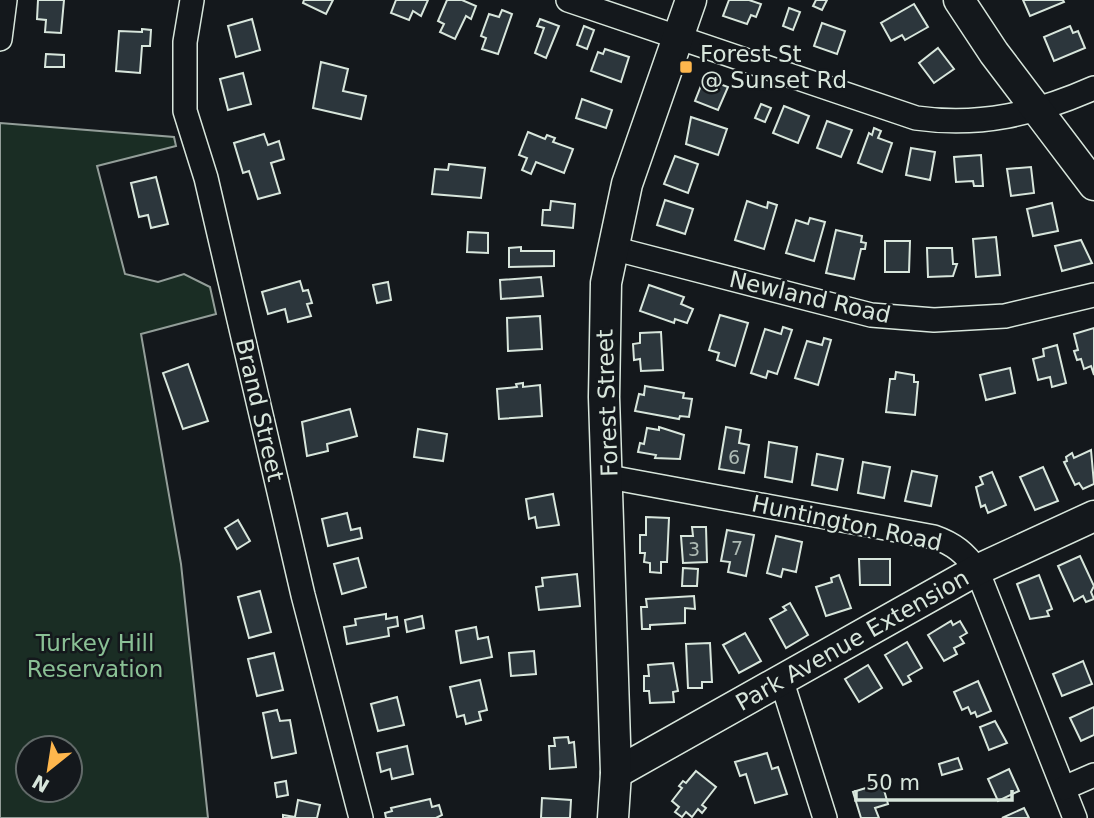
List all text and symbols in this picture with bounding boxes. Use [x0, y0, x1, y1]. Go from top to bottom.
place label: Forest St @ Sunset Rd [700, 41, 847, 93]
marker: Forest St @ Sunset Rd [678, 59, 694, 75]
street label: Newland Road [727, 266, 893, 328]
street label: Forest Street [591, 329, 623, 477]
street label: Brand Street [231, 336, 289, 484]
house number: 6 [728, 446, 740, 468]
street label: Huntington Road [750, 490, 944, 556]
house number: 7 [731, 537, 743, 559]
house number: 3 [688, 538, 700, 560]
street label: Park Avenue Extension [731, 564, 973, 716]
park label: Turkey Hill Reservation [27, 630, 163, 682]
north arrow [14, 734, 84, 804]
scale bar [856, 758, 1012, 802]
text: N [28, 770, 53, 797]
text: 50 m [866, 771, 920, 795]

